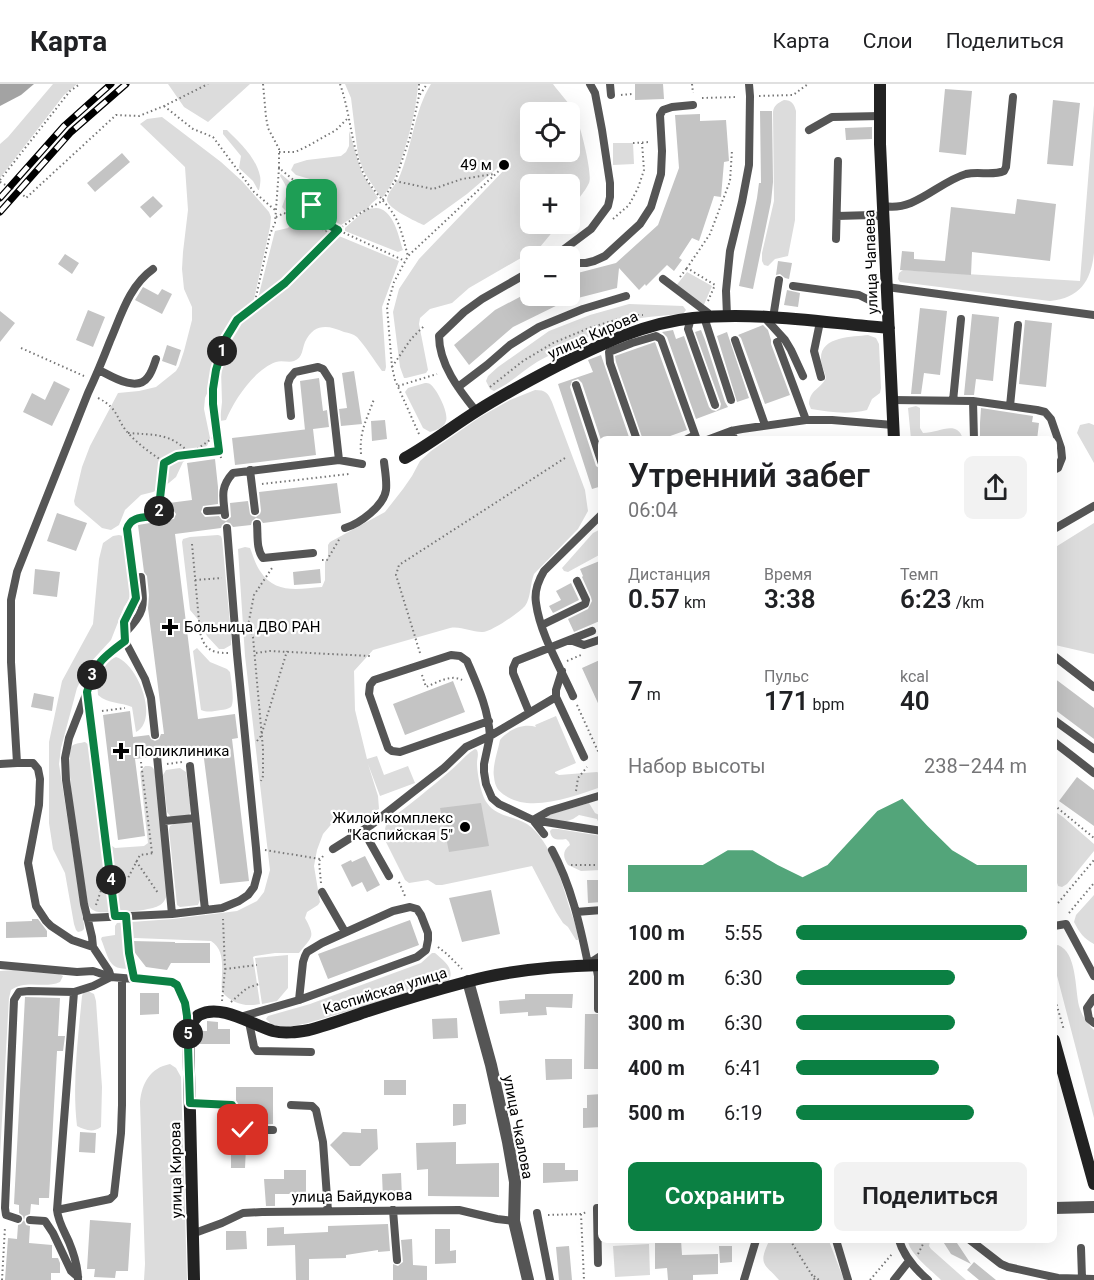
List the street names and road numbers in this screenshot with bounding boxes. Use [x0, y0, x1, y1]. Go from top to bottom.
street label: улица Чапаева [860, 209, 882, 315]
street label: улица Кирова [545, 307, 641, 363]
street label: Каспийская улица [321, 964, 449, 1018]
street label: улица Чкалова [499, 1074, 537, 1180]
street label: улица Кирова [166, 1121, 186, 1219]
street label: улица Байдукова [292, 1186, 412, 1206]

